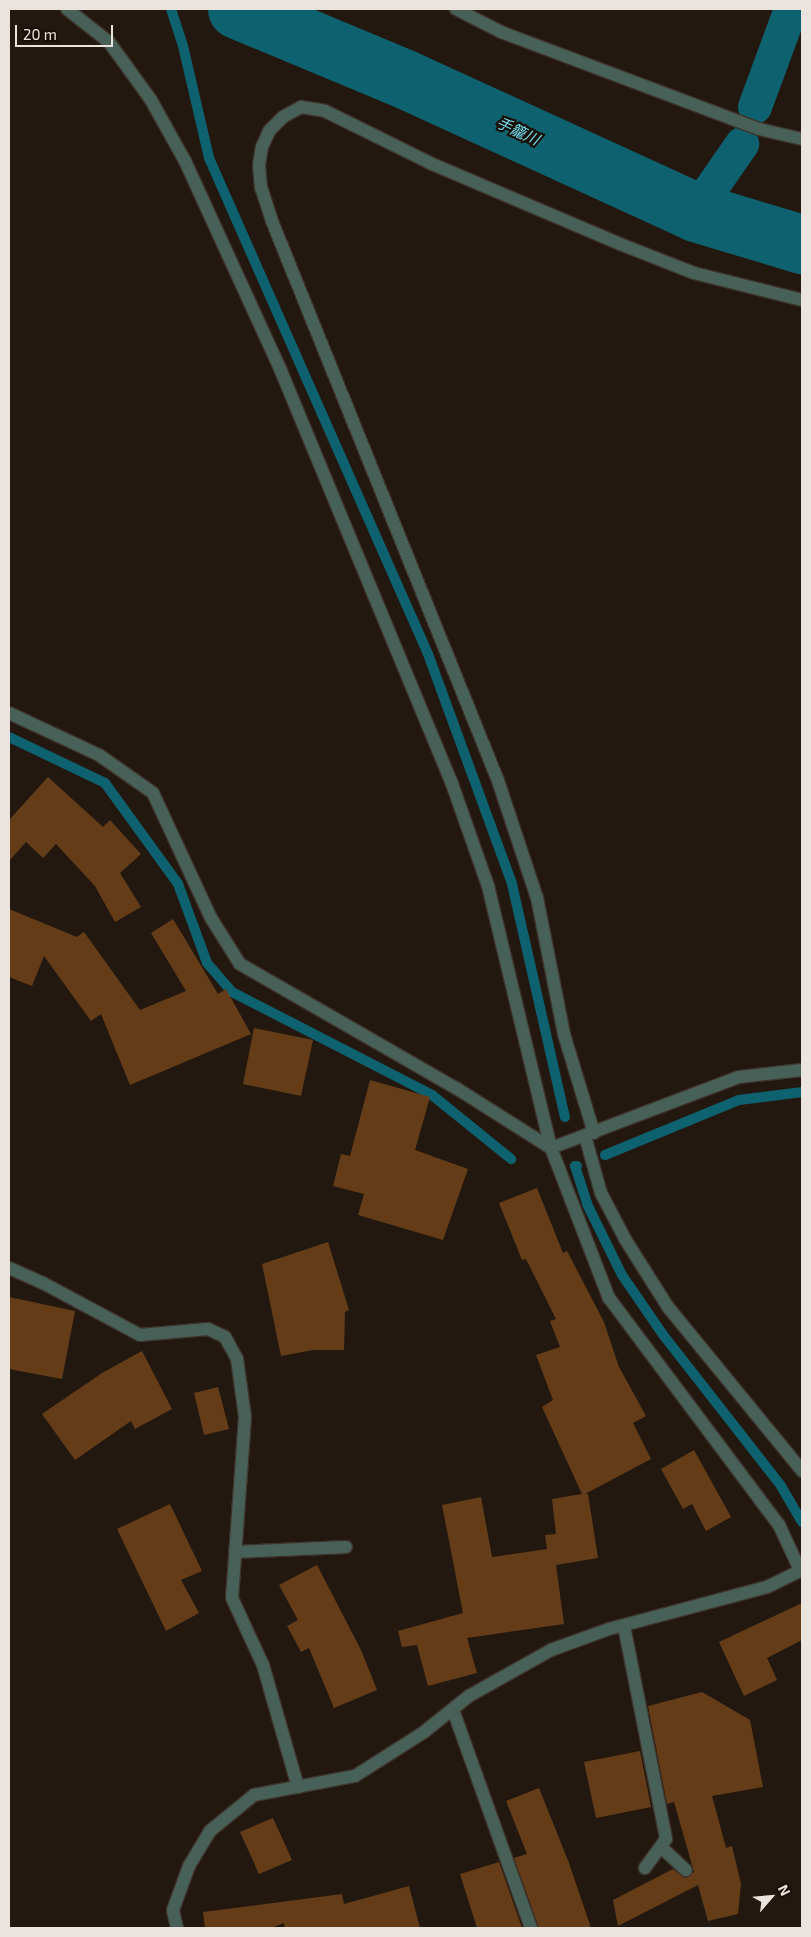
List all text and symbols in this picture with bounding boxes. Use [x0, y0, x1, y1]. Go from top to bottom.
scale bar [18, 15, 115, 47]
text: 20 m [23, 25, 57, 43]
water label: 手籠川 [494, 113, 542, 149]
north arrow [746, 1872, 796, 1922]
text: N [775, 1882, 795, 1898]

